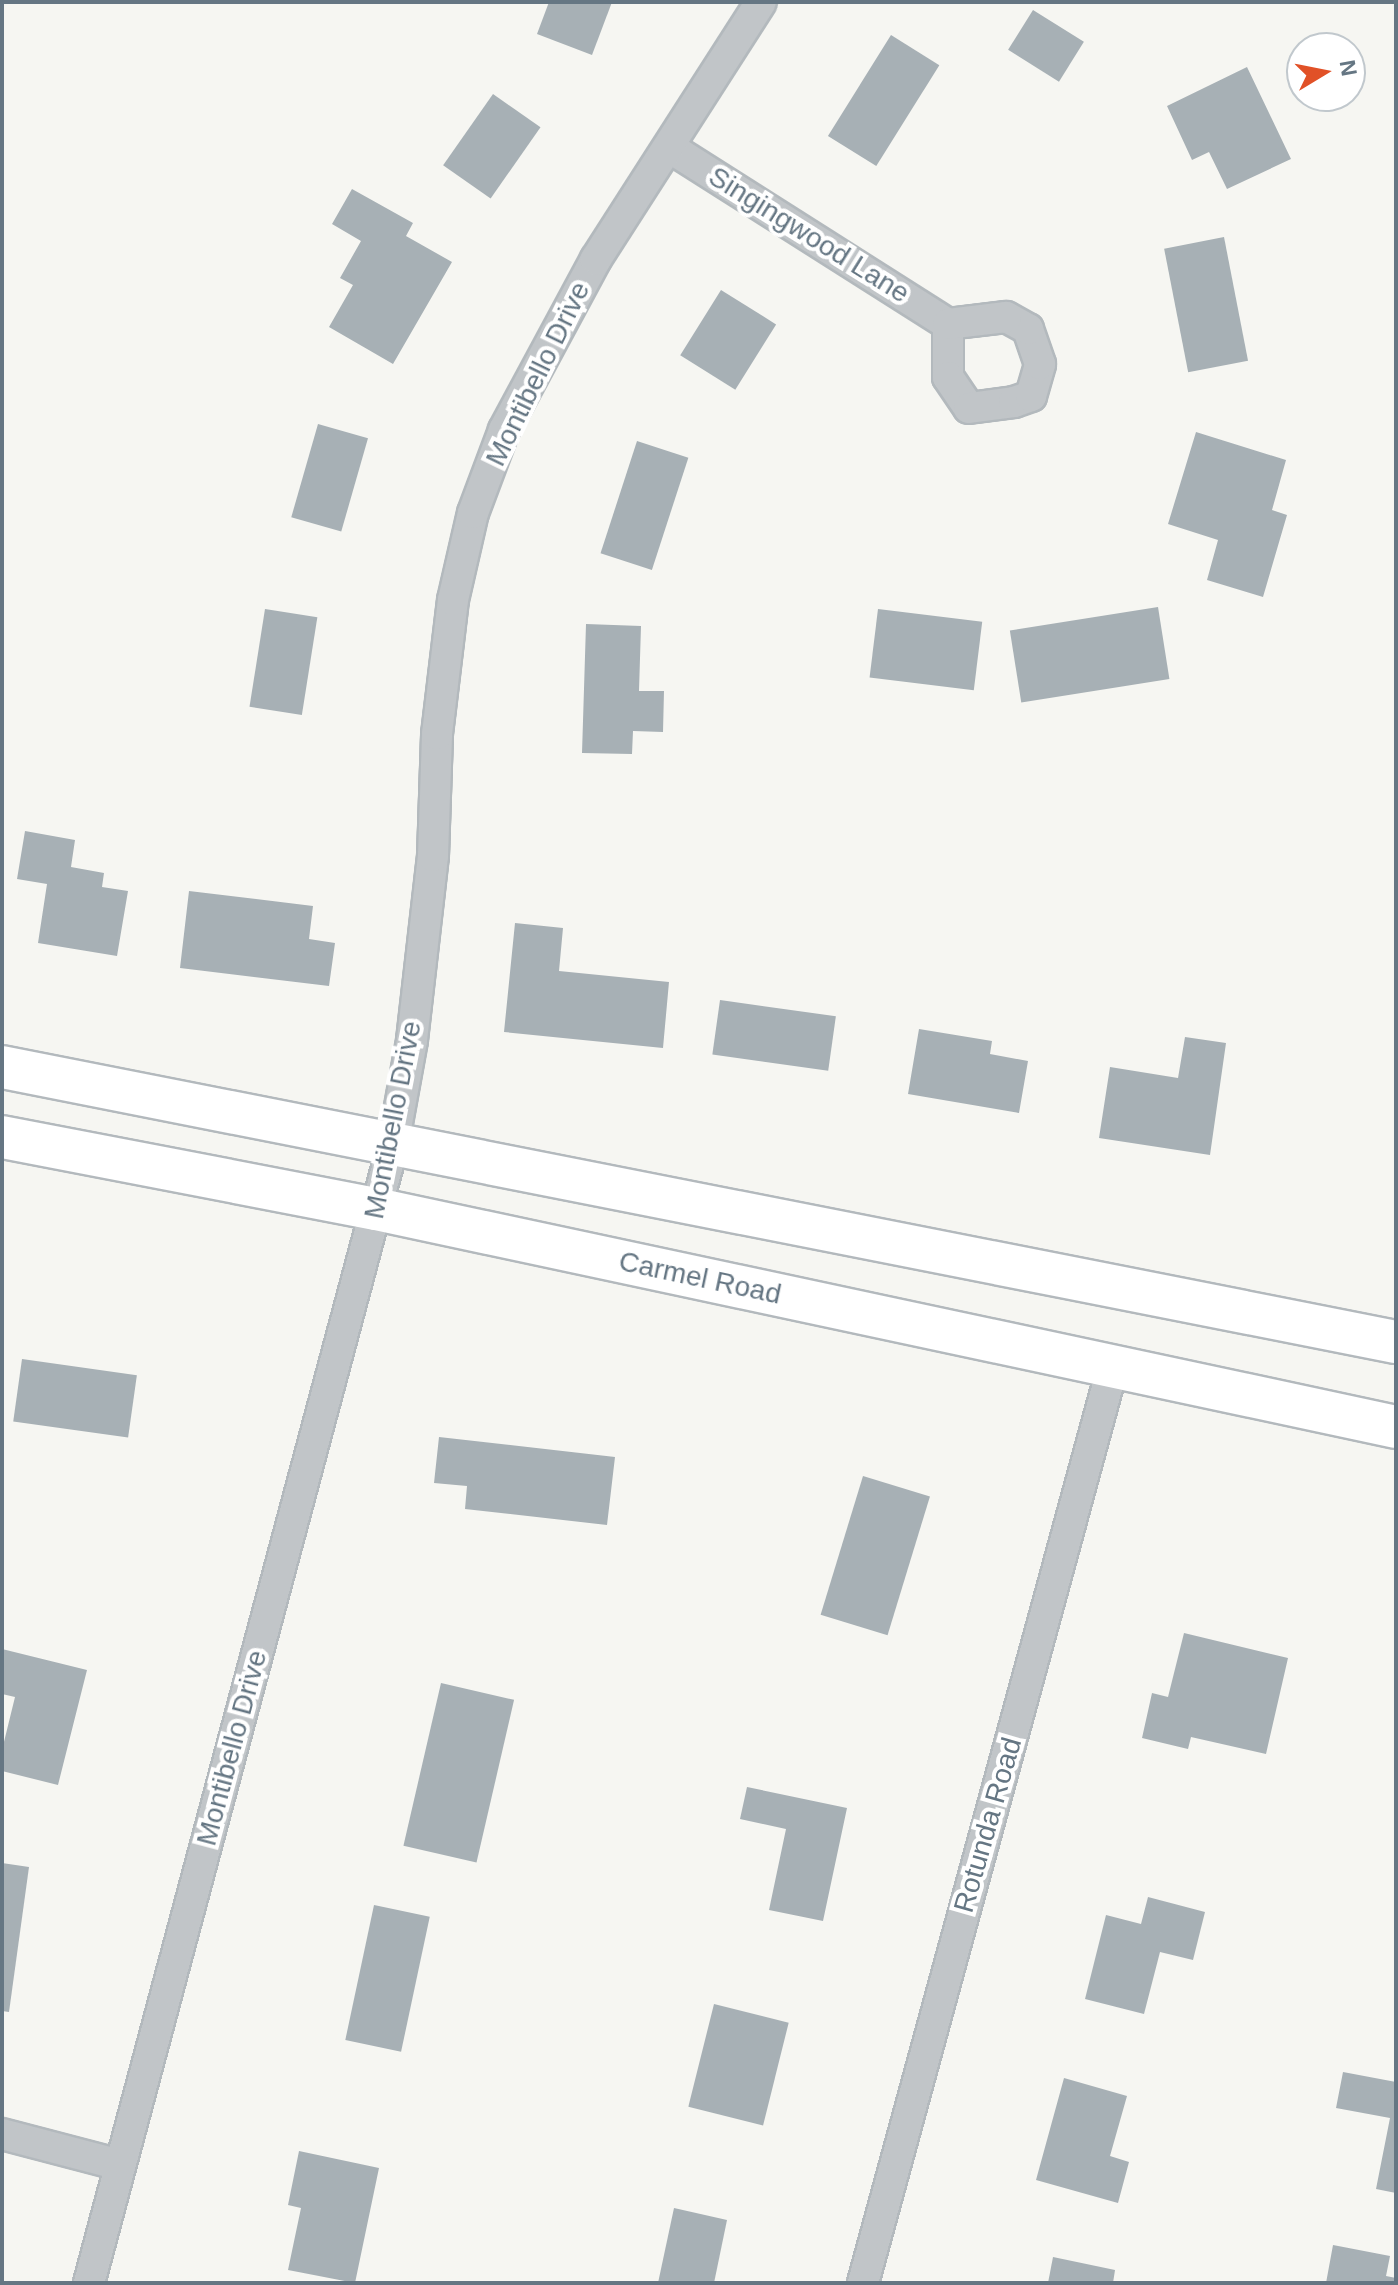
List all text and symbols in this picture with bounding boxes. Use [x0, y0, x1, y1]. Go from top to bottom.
north arrow [1286, 32, 1366, 112]
text: N [1334, 58, 1362, 78]
street label: Singingwood Lane [702, 160, 916, 310]
street label: Montibello Drive [479, 276, 597, 472]
street label: Montibello Drive [357, 1018, 429, 1222]
street label: Carmel Road [616, 1244, 784, 1312]
street label: Montibello Drive [190, 1647, 274, 1849]
street label: Rotunda Road [947, 1734, 1029, 1916]

